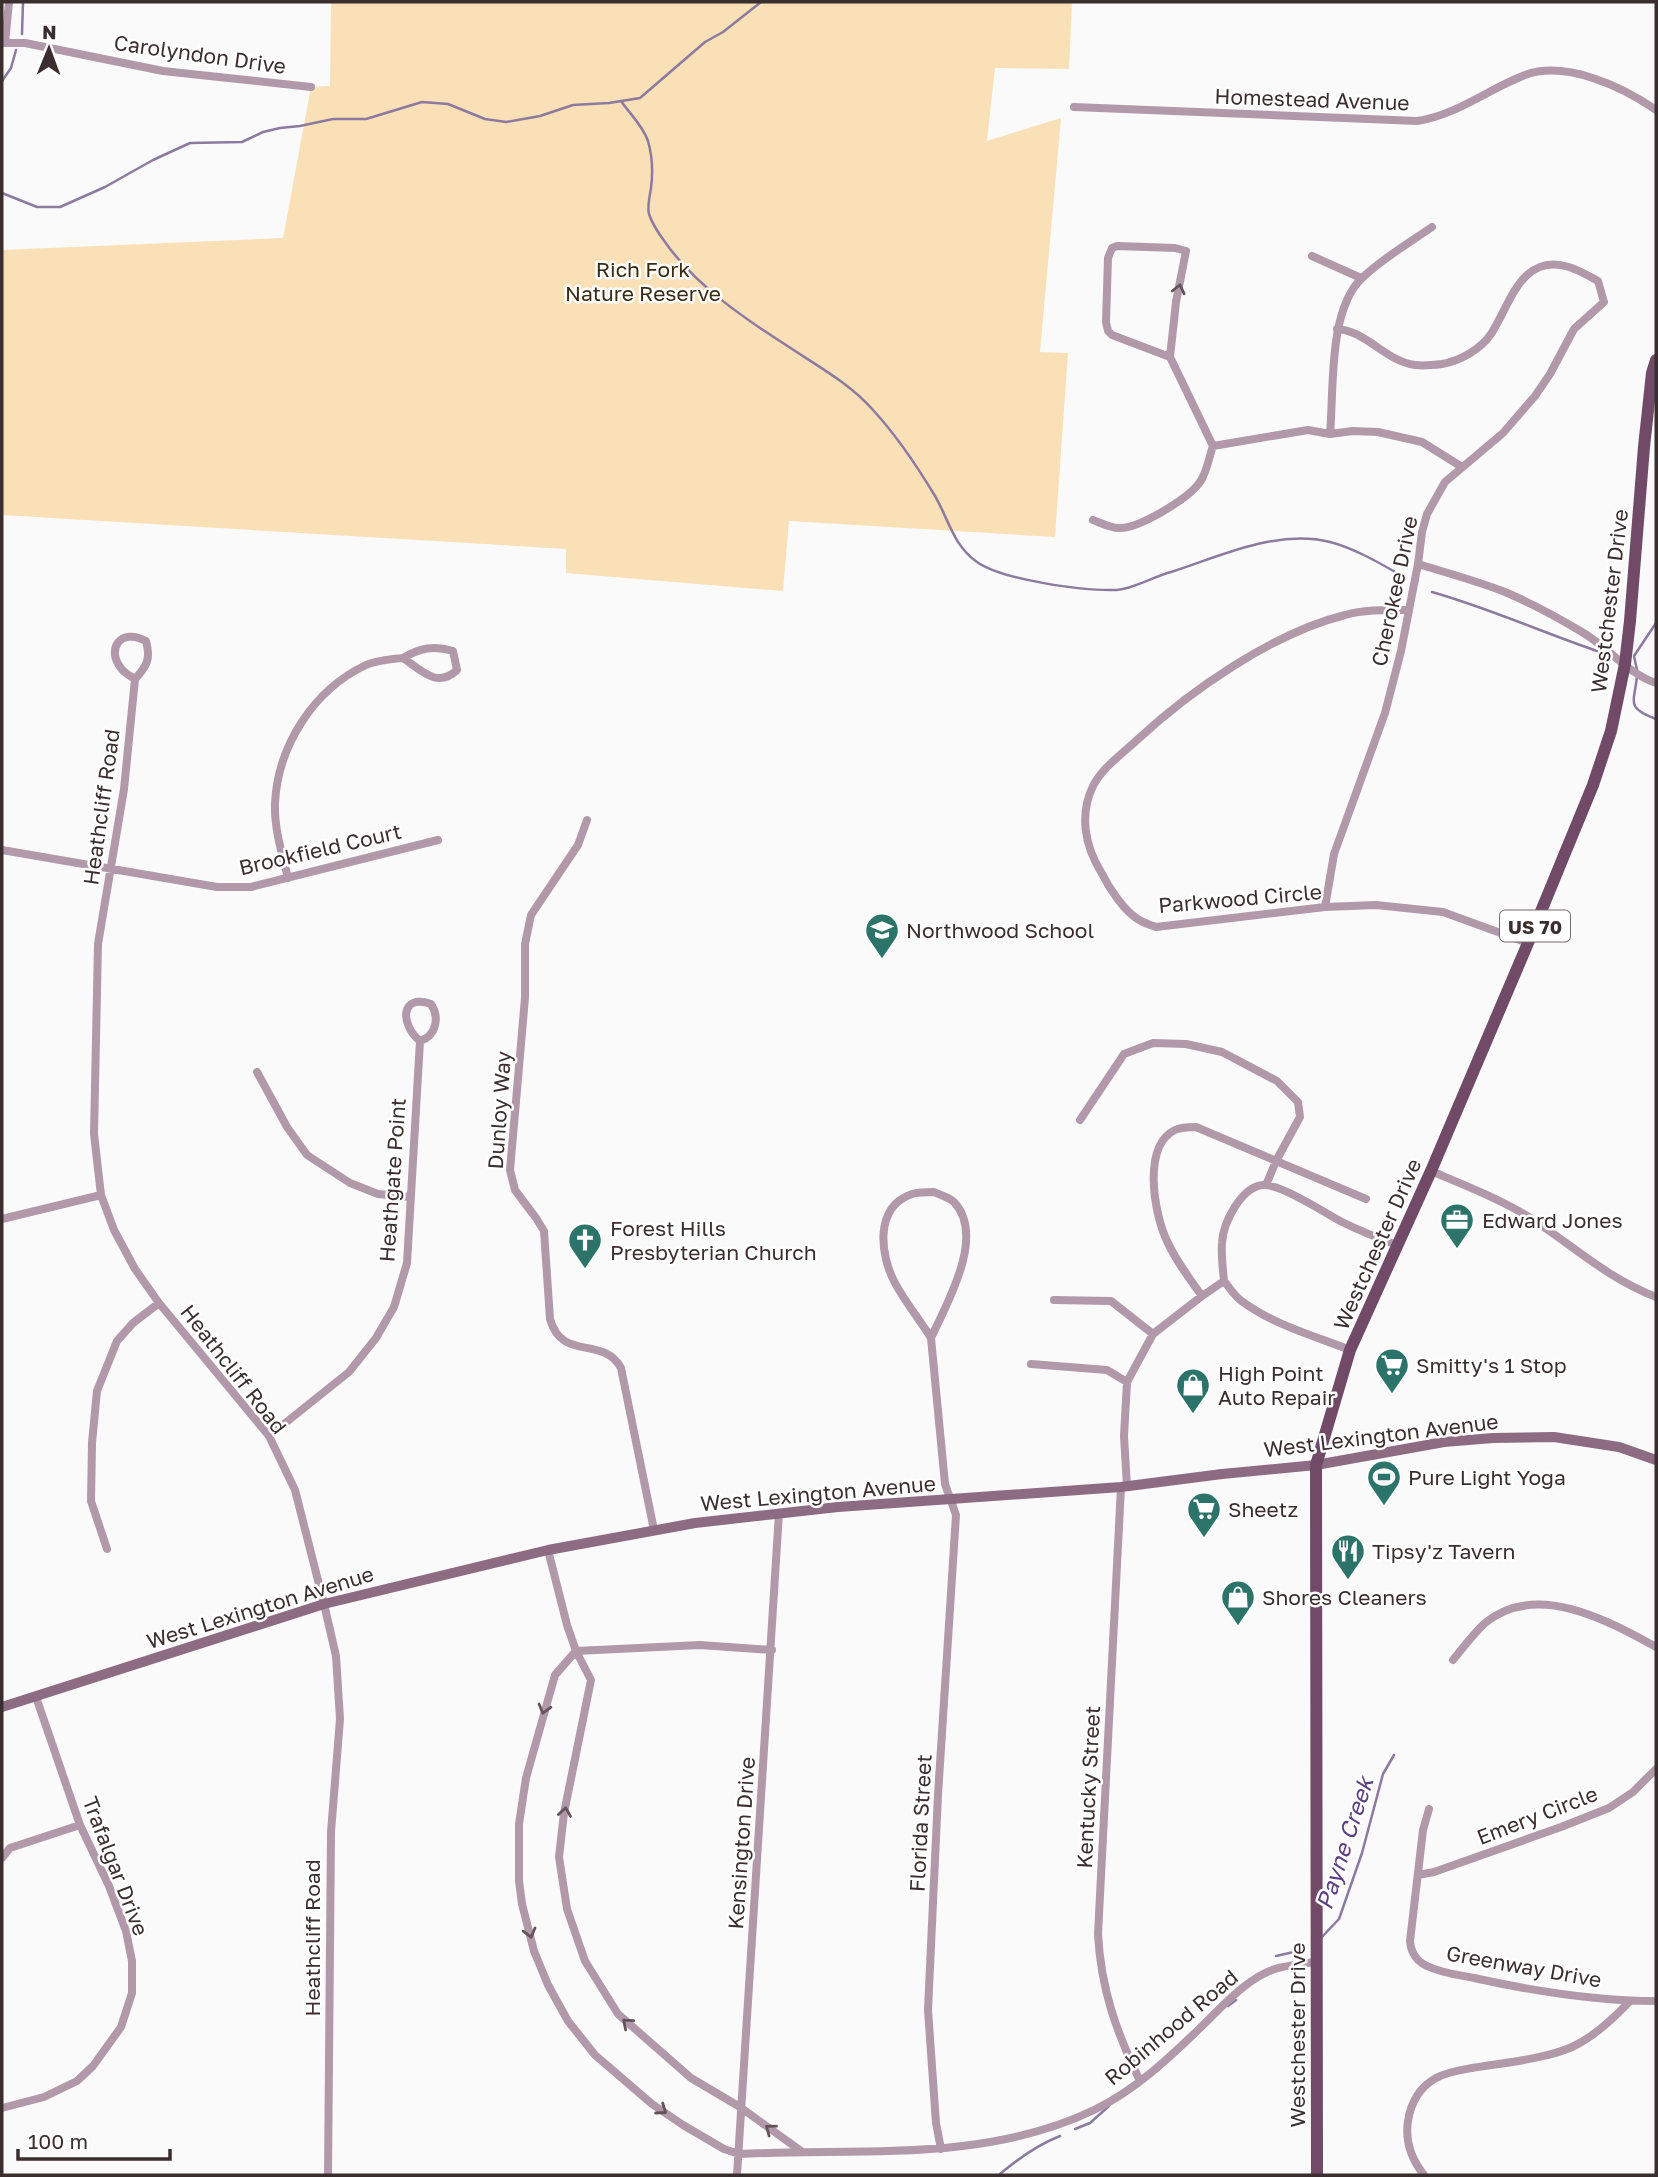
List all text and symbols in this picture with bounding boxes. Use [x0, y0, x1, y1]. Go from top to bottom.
north arrow [14, 14, 84, 84]
text: N [42, 20, 57, 43]
street label: Carolyndon Drive [112, 29, 288, 79]
street label: Homestead Avenue [1214, 83, 1410, 115]
park label: Rich Fork Nature Reserve [565, 256, 721, 306]
one-way arrow [1171, 284, 1185, 296]
street label: Westchester Drive [1585, 508, 1633, 694]
street label: Cherokee Drive [1365, 513, 1423, 669]
street label: Heathcliff Road [77, 727, 125, 887]
street label: Brookfield Court [236, 818, 404, 880]
street label: Parkwood Circle [1157, 878, 1323, 918]
road number: US 70 [1500, 910, 1570, 942]
school or university icon: Northwood School [863, 911, 901, 960]
place label: Northwood School [906, 917, 1094, 943]
street label: Dunloy Way [482, 1050, 516, 1170]
street label: Heathgate Point [373, 1097, 411, 1263]
street label: Westchester Drive [1328, 1154, 1426, 1334]
office icon: Edward Jones [1438, 1201, 1476, 1250]
place label: Edward Jones [1482, 1207, 1623, 1233]
place label: Forest Hills Presbyterian Church [610, 1215, 817, 1265]
church icon: Forest Hills Presbyterian Church [566, 1221, 604, 1270]
street label: Heathcliff Road [175, 1299, 293, 1439]
supermarket icon: Smitty's 1 Stop [1373, 1346, 1411, 1395]
place label: Smitty's 1 Stop [1416, 1352, 1567, 1378]
place label: High Point Auto Repair [1218, 1360, 1335, 1410]
shop icon: High Point Auto Repair [1174, 1366, 1212, 1415]
street label: West Lexington Avenue [1262, 1408, 1500, 1462]
sports icon: Pure Light Yoga [1365, 1458, 1403, 1507]
place label: Pure Light Yoga [1408, 1464, 1566, 1490]
street label: West Lexington Avenue [699, 1470, 937, 1516]
supermarket icon: Sheetz [1185, 1490, 1223, 1539]
place label: Sheetz [1228, 1496, 1298, 1522]
restaurant icon: Tipsy'z Tavern [1329, 1532, 1367, 1581]
place label: Tipsy'z Tavern [1372, 1538, 1516, 1564]
street label: West Lexington Avenue [143, 1560, 377, 1654]
shop icon: Shores Cleaners [1219, 1578, 1257, 1627]
place label: Shores Cleaners [1262, 1584, 1427, 1610]
one-way arrow [538, 1703, 553, 1715]
street label: Kentucky Street [1071, 1705, 1105, 1869]
street label: Florida Street [903, 1754, 937, 1892]
street label: Kensington Drive [722, 1756, 760, 1930]
water label: Payne Creek [1309, 1771, 1379, 1913]
street label: Emery Circle [1473, 1780, 1601, 1850]
street label: Trafalgar Drive [78, 1793, 154, 1939]
one-way arrow [557, 1806, 572, 1818]
street label: Heathcliff Road [299, 1859, 325, 2017]
one-way arrow [521, 1926, 536, 1938]
street label: Greenway Drive [1444, 1940, 1604, 1992]
street label: Westchester Drive [1284, 1943, 1310, 2127]
street label: Robinhood Road [1099, 1964, 1243, 2090]
one-way arrow [622, 2019, 635, 2031]
one-way arrow [654, 2102, 667, 2114]
scale bar [18, 2118, 170, 2162]
one-way arrow [766, 2125, 778, 2138]
text: 100 m [28, 2128, 88, 2154]

